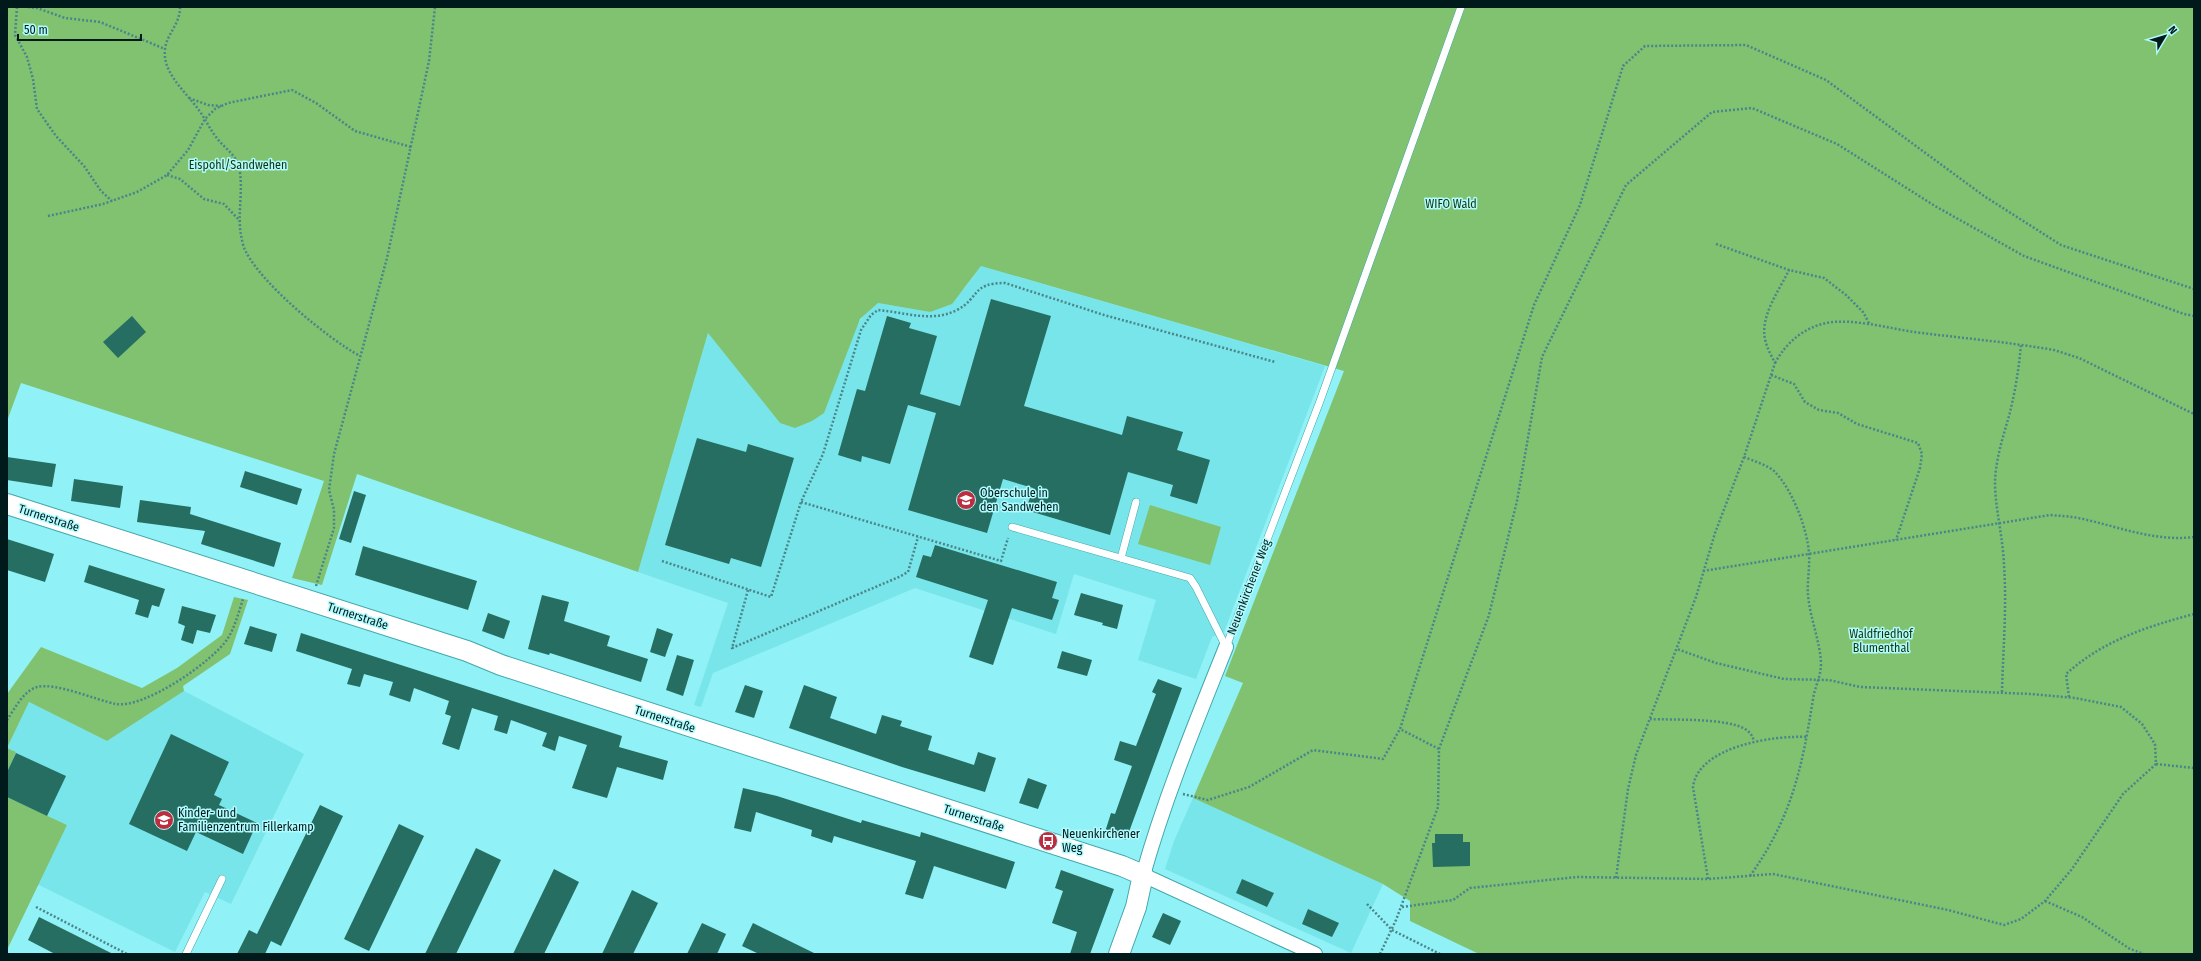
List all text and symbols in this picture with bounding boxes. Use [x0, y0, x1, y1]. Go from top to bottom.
scale bar [18, 16, 141, 42]
north arrow [2145, 16, 2185, 56]
text: 50 m [24, 23, 48, 37]
text: N [2165, 24, 2180, 37]
park label: Eispohl/Sandwehen [189, 158, 287, 172]
park label: WIFO Wald [1425, 197, 1477, 211]
place label: Oberschule in den Sandwehen [980, 486, 1058, 514]
school or university icon: Oberschule in den Sandwehen [955, 489, 977, 511]
street label: Turnerstraße [17, 502, 81, 534]
street label: Neuenkirchener Weg [1224, 537, 1274, 637]
street label: Turnerstraße [326, 600, 390, 632]
park label: Waldfriedhof Blumenthal [1849, 627, 1914, 655]
street label: Turnerstraße [633, 703, 697, 735]
street label: Turnerstraße [942, 802, 1006, 834]
place label: Kinder- und Familienzentrum Fillerkamp [178, 806, 314, 834]
school or university icon: Kinder- und Familienzentrum Fillerkamp [153, 809, 175, 831]
place label: Neuenkirchener Weg [1062, 827, 1141, 855]
bus stop icon: Neuenkirchener Weg [1037, 830, 1059, 852]

